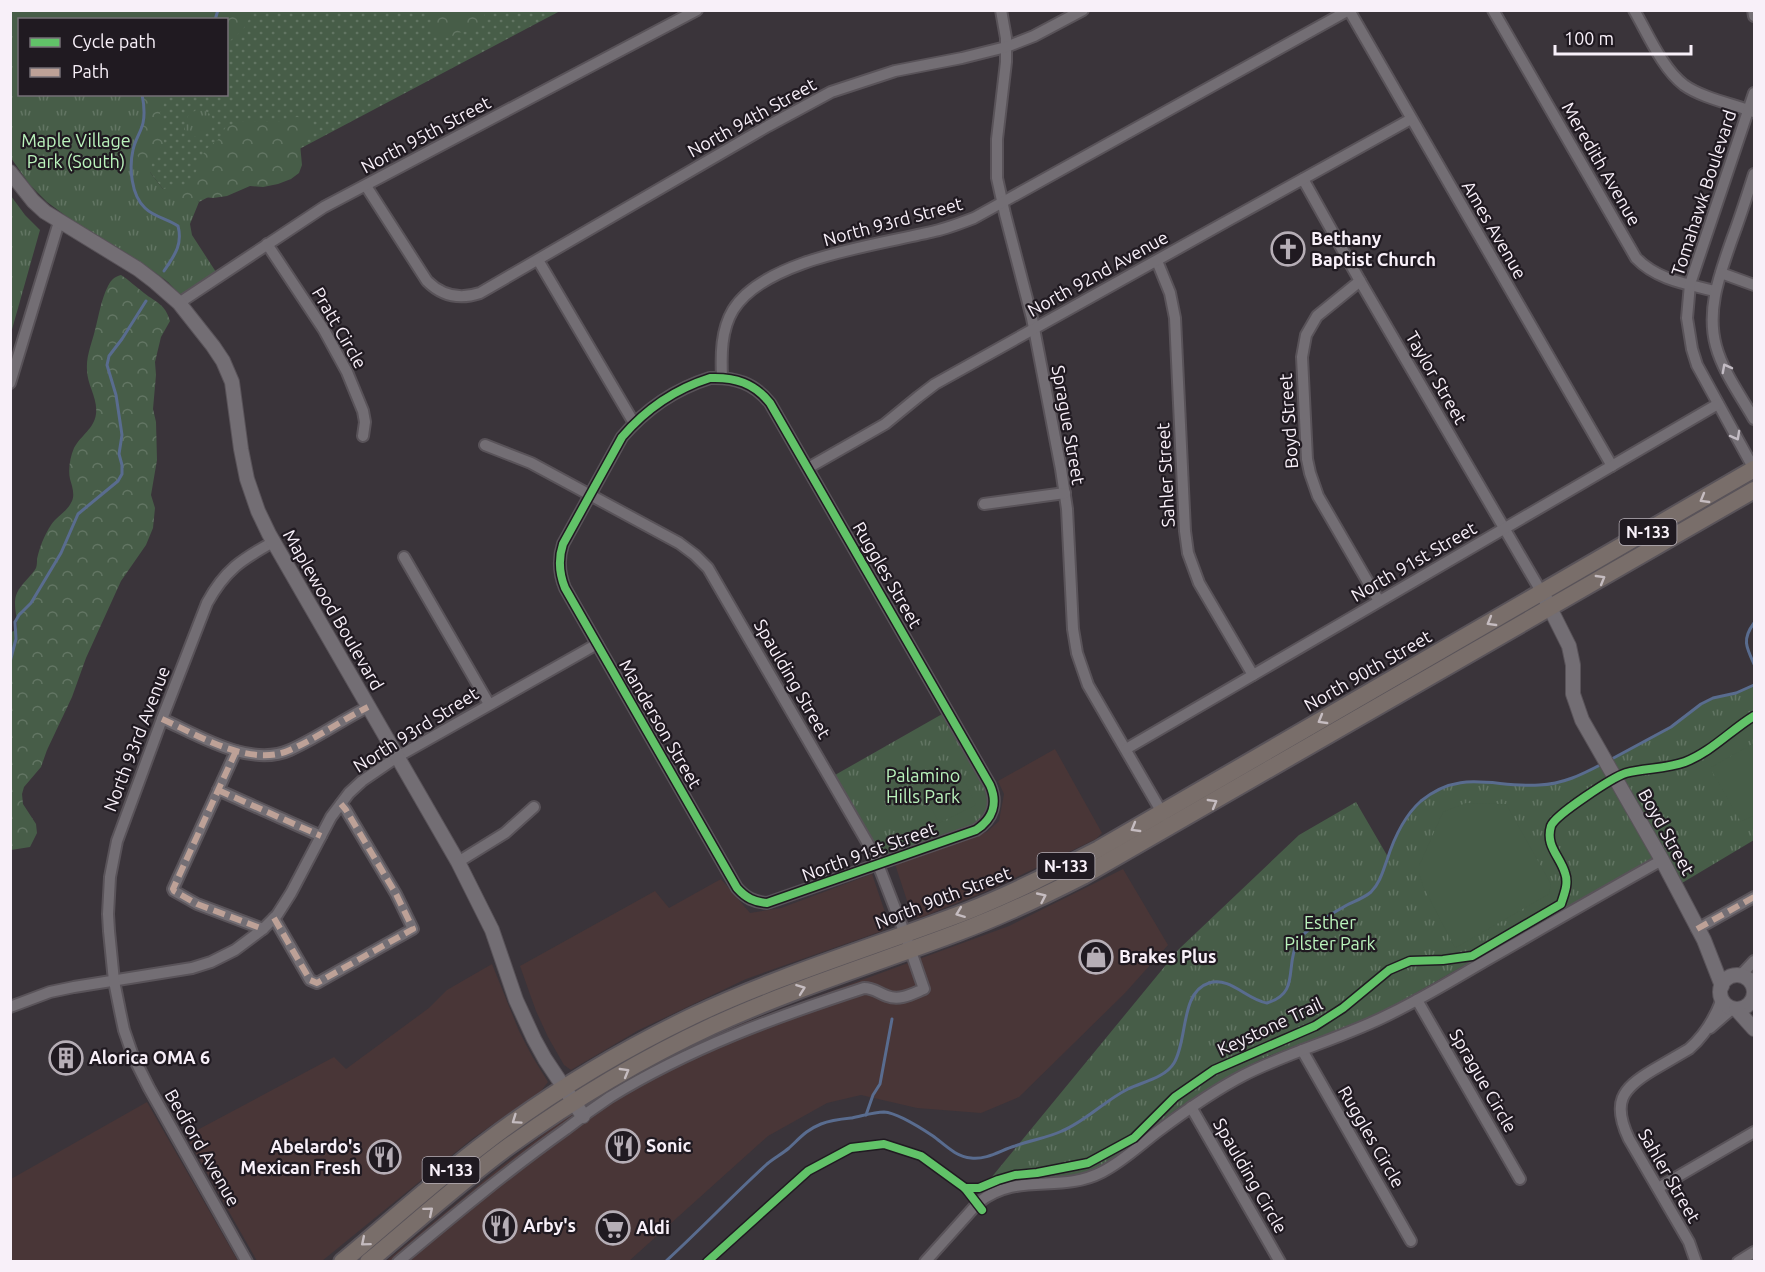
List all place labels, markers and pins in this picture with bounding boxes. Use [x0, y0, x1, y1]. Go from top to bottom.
place label: Bethany Baptist Church [1311, 228, 1436, 269]
church icon: Bethany Baptist Church [1270, 231, 1306, 267]
shop icon: Brakes Plus [1078, 939, 1114, 975]
place label: Brakes Plus [1119, 946, 1217, 966]
building icon: Alorica OMA 6 [48, 1040, 84, 1076]
place label: Alorica OMA 6 [89, 1047, 210, 1067]
restaurant icon: Sonic [605, 1128, 641, 1164]
place label: Sonic [646, 1135, 692, 1155]
place label: Abelardo's Mexican Fresh [240, 1136, 361, 1177]
restaurant icon: Abelardo's Mexican Fresh [366, 1139, 402, 1175]
restaurant icon: Arby's [482, 1208, 518, 1244]
supermarket icon: Aldi [595, 1210, 631, 1246]
place label: Arby's [523, 1215, 576, 1235]
place label: Aldi [636, 1217, 670, 1237]

